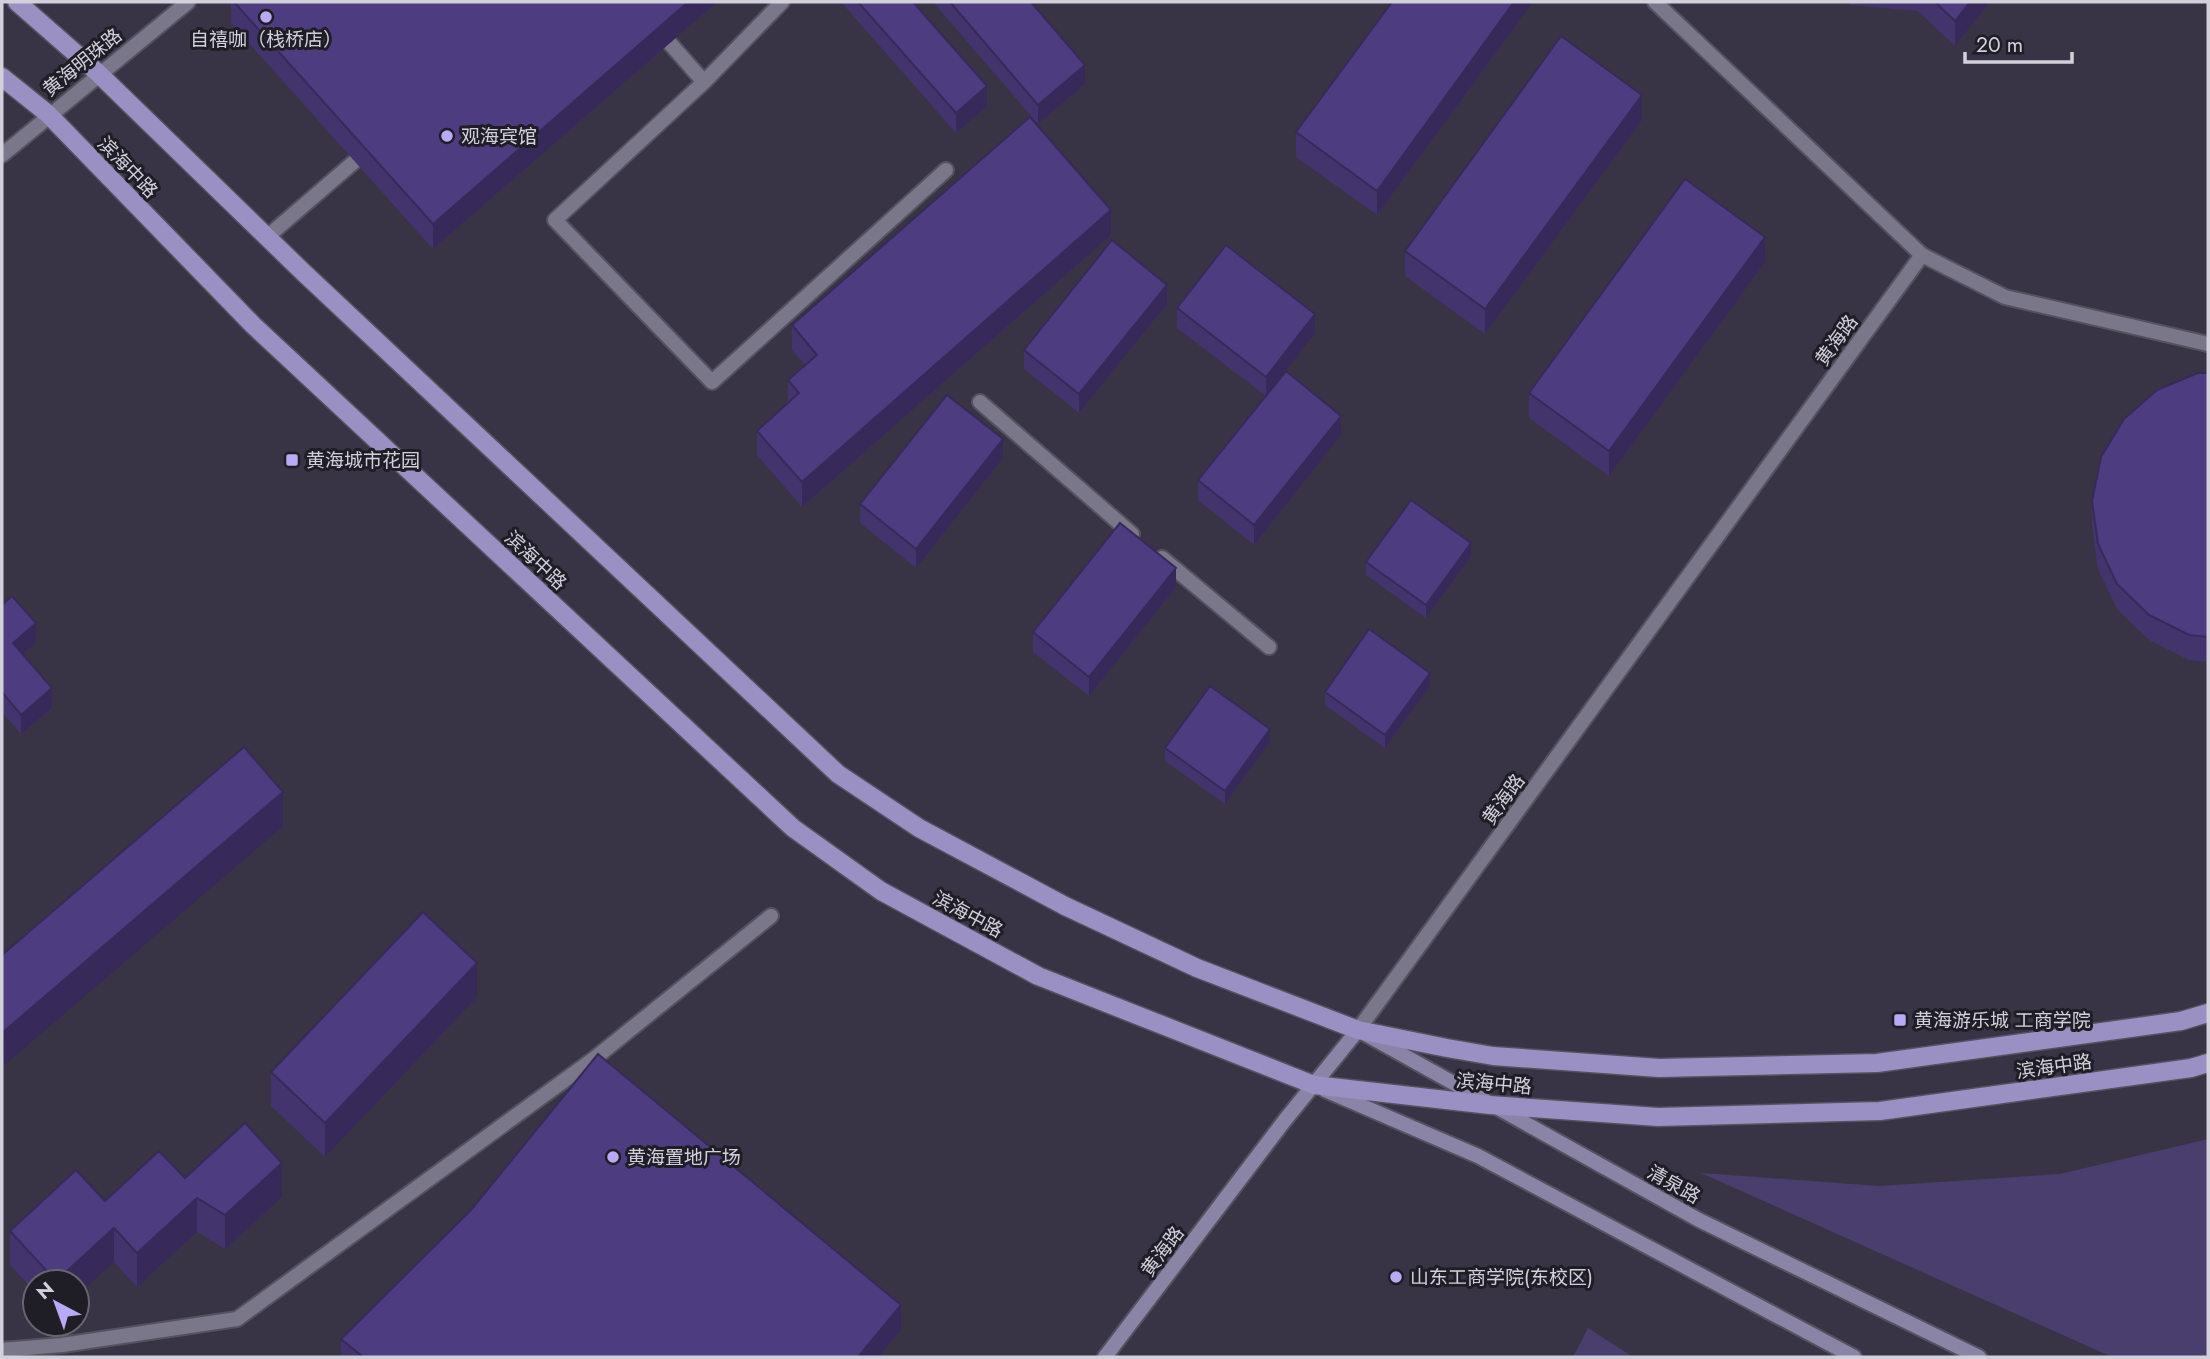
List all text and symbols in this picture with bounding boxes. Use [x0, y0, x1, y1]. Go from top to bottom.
marker: 自禧咖（栈桥店） [258, 9, 274, 25]
scale bar [1965, 21, 2072, 65]
street label: 黄海明珠路 [37, 22, 128, 103]
place label: 自禧咖（栈桥店） [190, 26, 342, 53]
text: 20 m [1976, 30, 2023, 60]
place label: 观海宾馆 [461, 123, 537, 150]
marker: 观海宾馆 [439, 128, 455, 144]
street label: 滨海中路 [92, 131, 164, 204]
street label: 黄海路 [1809, 309, 1864, 371]
place label: 黄海城市花园 [306, 447, 420, 474]
marker: 黄海城市花园 [284, 452, 300, 468]
street label: 滨海中路 [499, 525, 573, 596]
street label: 黄海路 [1476, 768, 1531, 830]
street label: 滨海中路 [928, 885, 1008, 944]
place label: 黄海游乐城 工商学院 [1914, 1007, 2091, 1034]
marker: 黄海游乐城 工商学院 [1892, 1012, 1908, 1028]
street label: 滨海中路 [2015, 1048, 2094, 1085]
street label: 滨海中路 [1455, 1067, 1533, 1100]
place label: 黄海置地广场 [627, 1144, 741, 1171]
marker: 黄海置地广场 [605, 1149, 621, 1165]
street label: 清泉路 [1642, 1159, 1705, 1210]
street label: 黄海路 [1134, 1220, 1190, 1282]
place label: 山东工商学院(东校区) [1410, 1264, 1593, 1291]
north arrow [21, 1268, 91, 1338]
marker: 山东工商学院(东校区) [1388, 1269, 1404, 1285]
text: N [31, 1275, 60, 1306]

